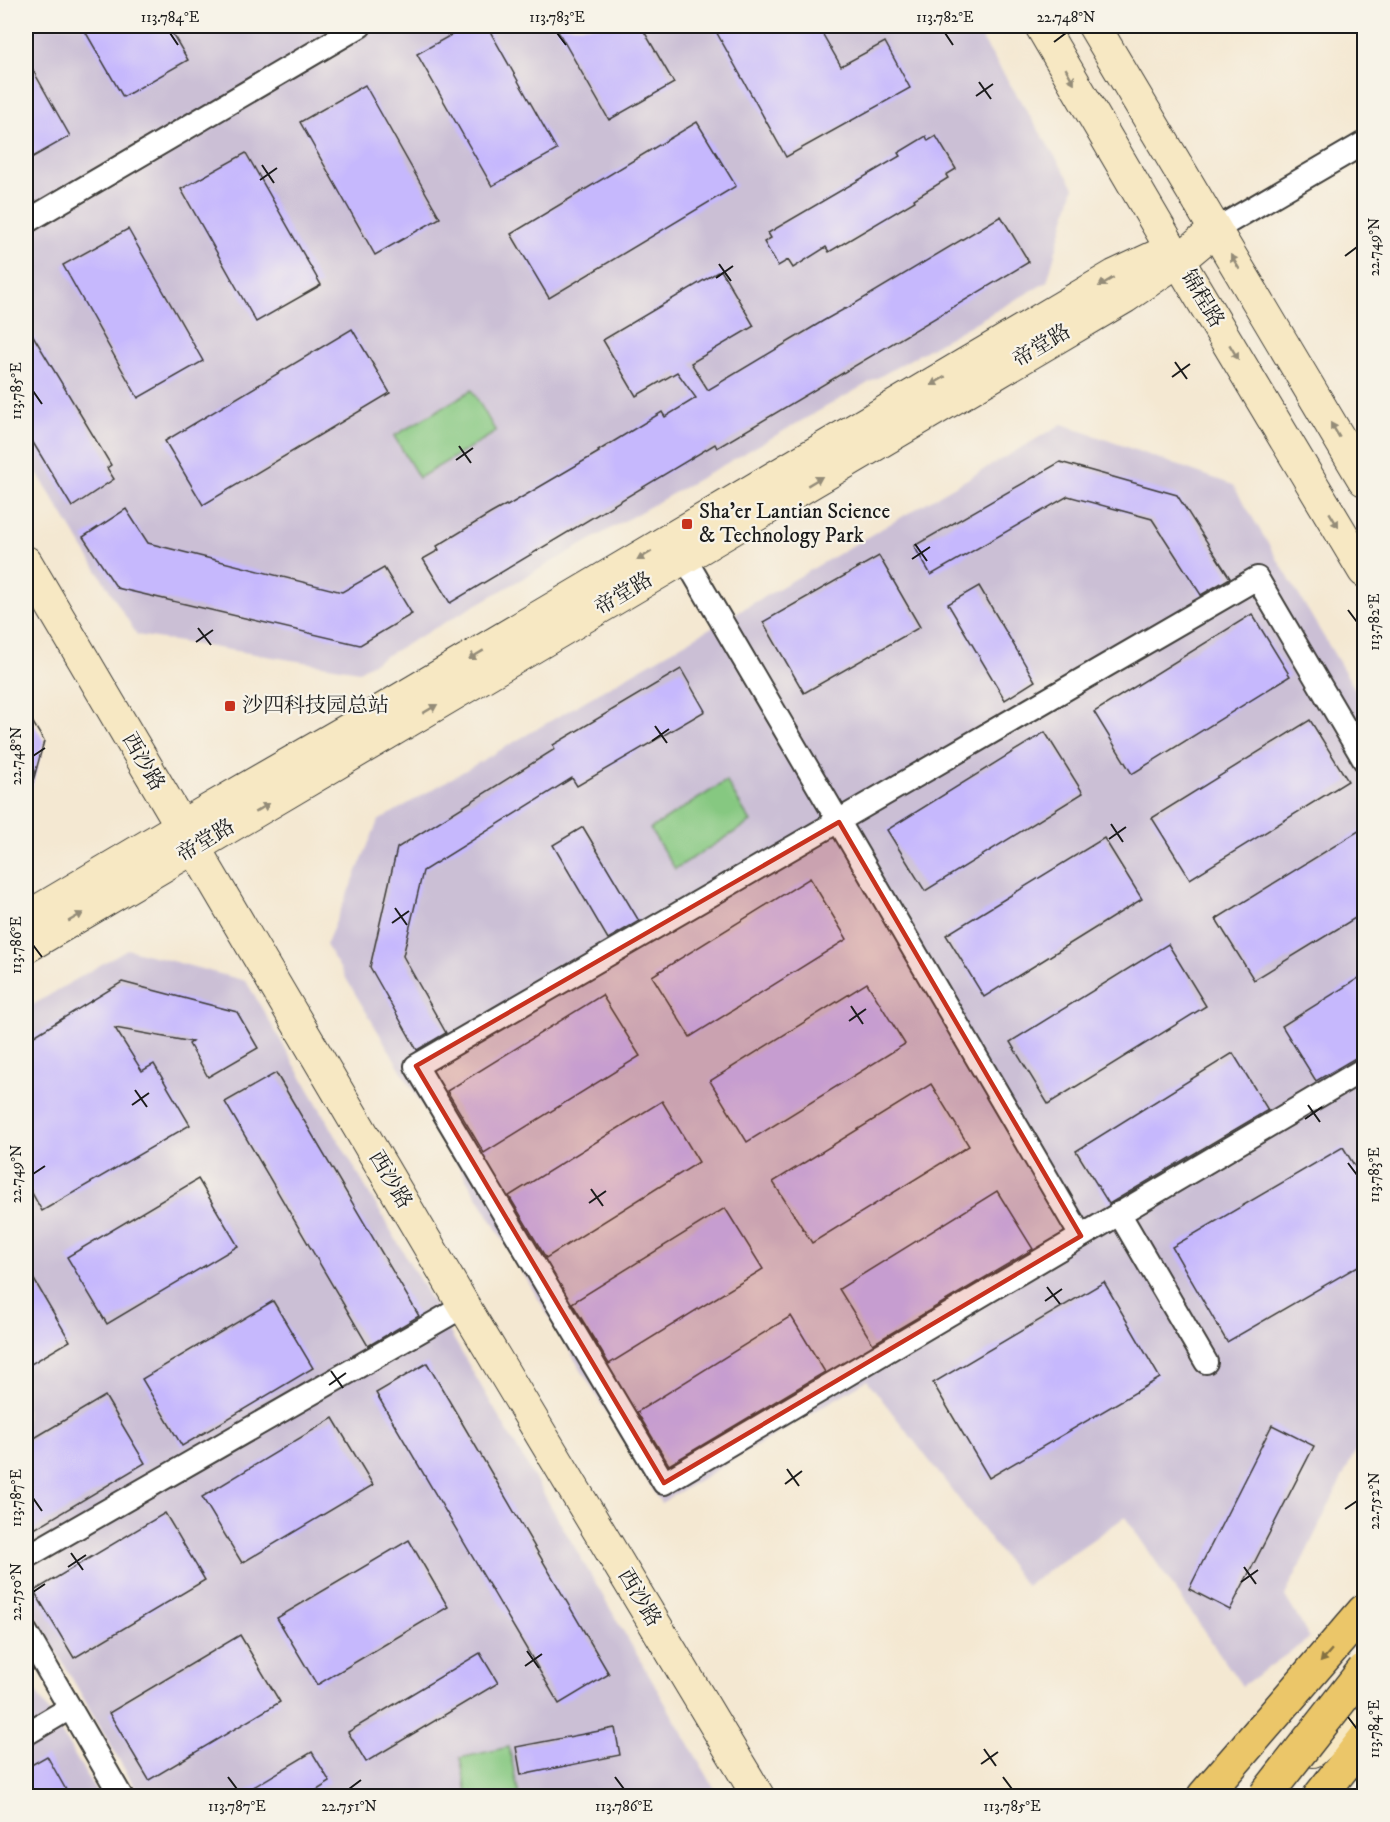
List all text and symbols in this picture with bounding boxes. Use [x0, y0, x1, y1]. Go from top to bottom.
text: 113.784°E [141, 8, 200, 27]
text: 113.783°E [529, 8, 585, 27]
text: 113.782°E [916, 8, 974, 27]
text: 22.748°N [1037, 8, 1095, 27]
one-way arrow [1065, 68, 1076, 84]
text: 22.749°N [1365, 218, 1384, 276]
one-way arrow [1229, 254, 1240, 270]
street label: 锦程路 [1175, 265, 1229, 333]
one-way arrow [1098, 276, 1114, 287]
street label: 帝堂路 [1008, 319, 1076, 373]
one-way arrow [1228, 344, 1239, 360]
text: 113.785°E [7, 362, 26, 420]
one-way arrow [930, 376, 946, 387]
one-way arrow [1329, 422, 1340, 438]
one-way arrow [806, 476, 823, 486]
place label: Sha'er Lantian Science & Technology Park [699, 499, 890, 549]
one-way arrow [1329, 512, 1339, 529]
marker: Sha'er Lantian Science & Technology Park [680, 517, 694, 531]
one-way arrow [636, 550, 652, 561]
street label: 帝堂路 [590, 567, 658, 621]
text: 113.782°E [1365, 593, 1384, 651]
one-way arrow [468, 649, 484, 660]
place label: 沙四科技园总站 [242, 693, 389, 719]
marker: 沙四科技园总站 [223, 699, 237, 713]
one-way arrow [422, 703, 438, 714]
text: 22.748°N [7, 727, 26, 785]
street label: 西沙路 [116, 728, 170, 796]
one-way arrow [254, 803, 271, 813]
street label: 帝堂路 [172, 814, 240, 868]
one-way arrow [68, 912, 84, 923]
text: 113.786°E [7, 916, 26, 974]
text: 22.749°N [7, 1145, 26, 1203]
street label: 西沙路 [363, 1146, 417, 1214]
text: 113.783°E [1365, 1147, 1384, 1203]
text: 113.787°E [7, 1469, 26, 1527]
text: 22.752°N [1365, 1472, 1384, 1530]
text: 22.750°N [7, 1563, 26, 1621]
street label: 西沙路 [612, 1564, 666, 1632]
one-way arrow [1320, 1648, 1333, 1664]
text: 113.784°E [1365, 1699, 1384, 1758]
text: 113.787°E [208, 1797, 266, 1816]
text: 22.751°N [321, 1797, 377, 1816]
text: 113.786°E [595, 1797, 653, 1816]
text: 113.785°E [983, 1797, 1041, 1816]

